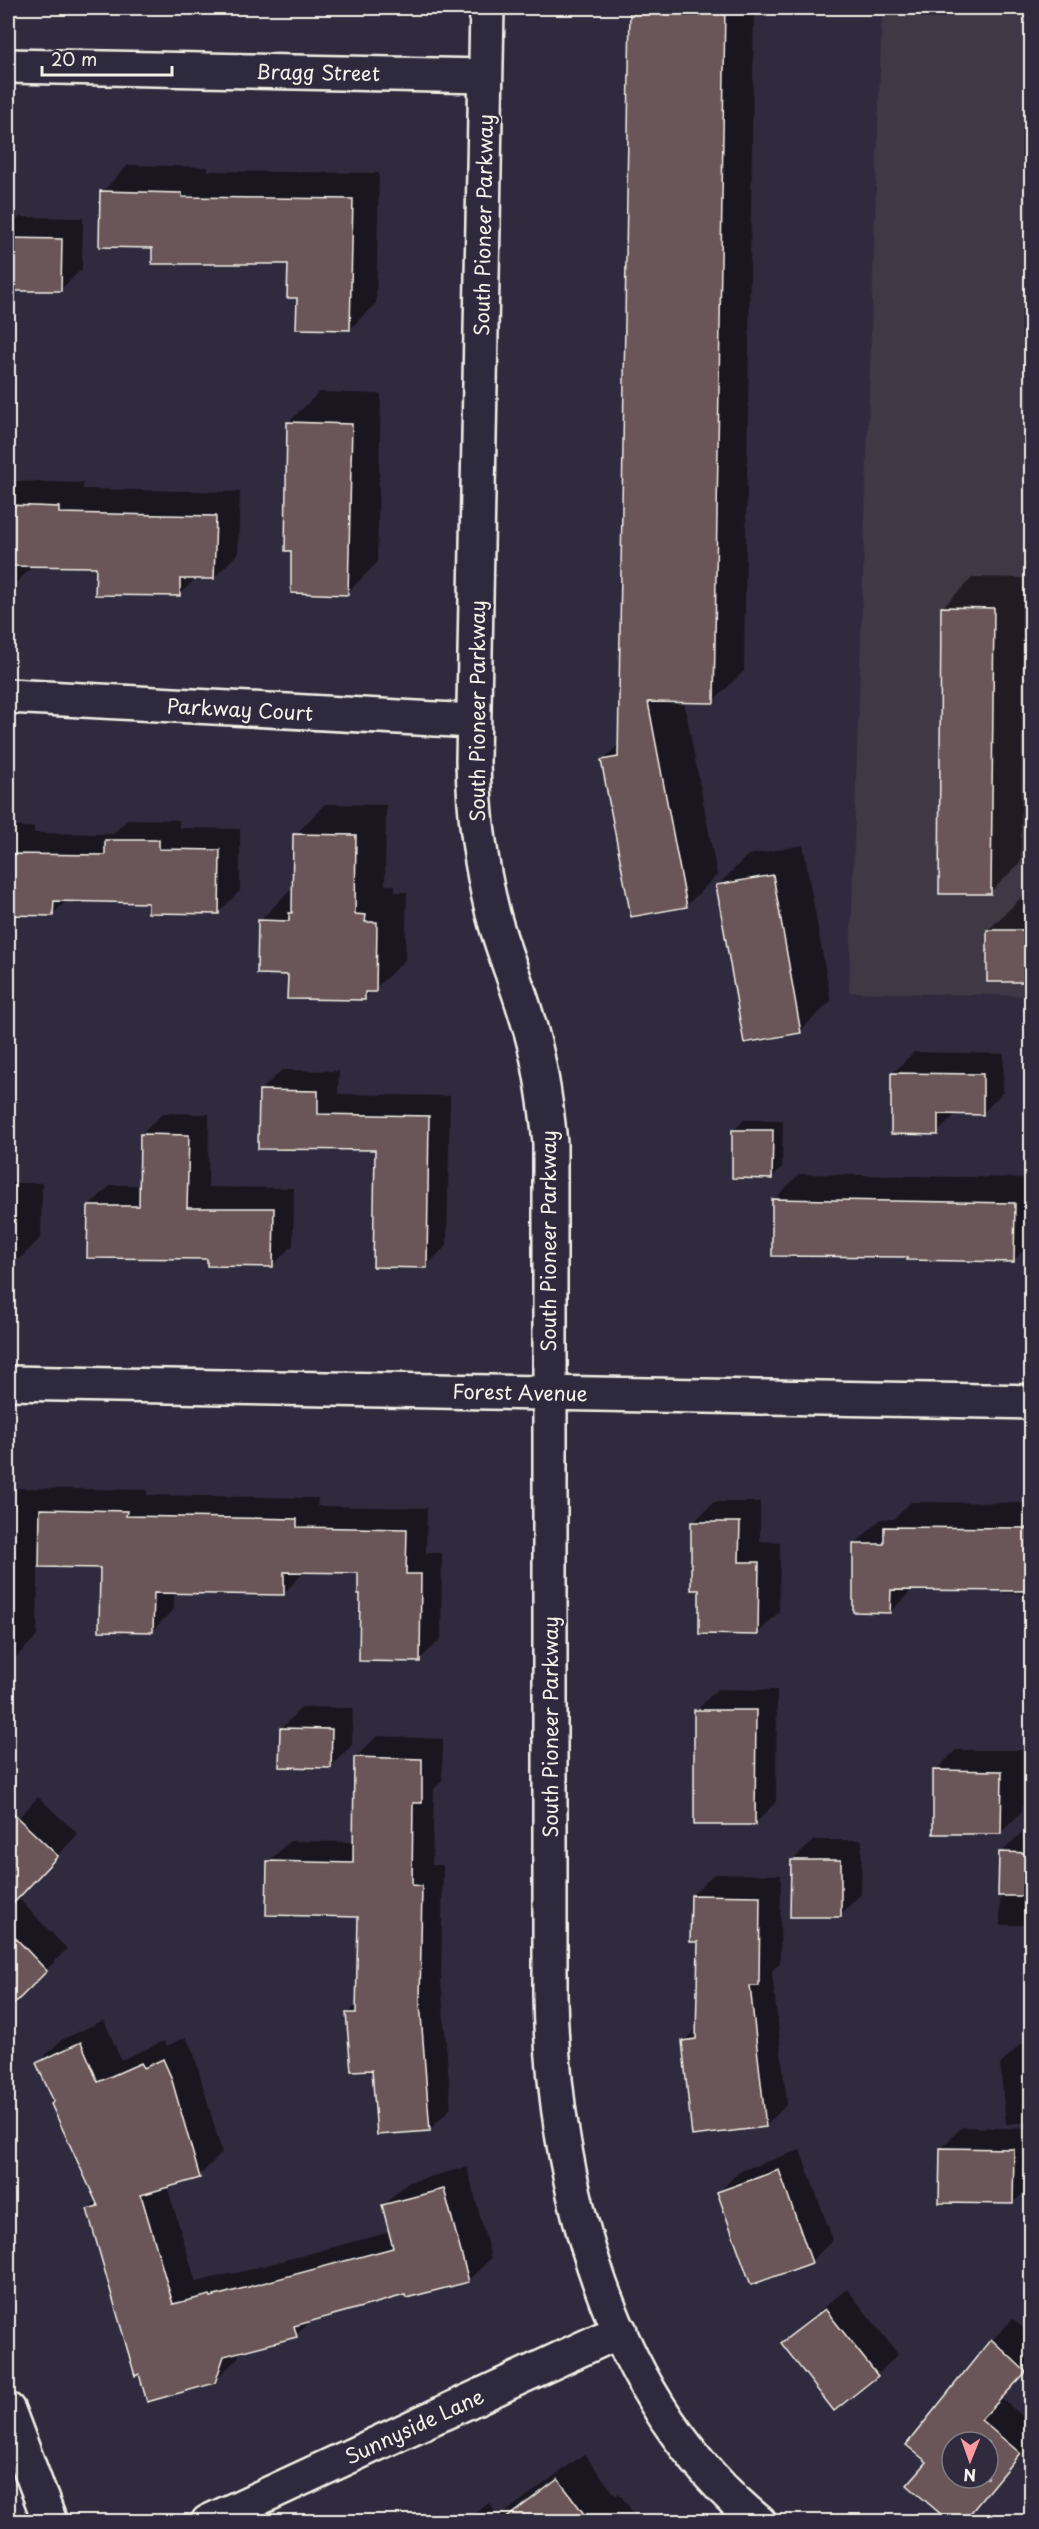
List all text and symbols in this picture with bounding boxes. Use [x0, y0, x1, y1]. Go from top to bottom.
scale bar [42, 39, 172, 77]
text: 20 m [51, 45, 97, 72]
street label: Bragg Street [256, 56, 380, 88]
street label: South Pioneer Parkway [466, 114, 500, 336]
street label: South Pioneer Parkway [462, 600, 492, 822]
street label: Parkway Court [166, 690, 314, 728]
street label: South Pioneer Parkway [533, 1130, 563, 1352]
street label: Forest Avenue [452, 1376, 588, 1408]
street label: South Pioneer Parkway [535, 1616, 565, 1838]
street label: Sunnyside Lane [339, 2381, 489, 2471]
north arrow [940, 2430, 1000, 2490]
text: N [963, 2464, 976, 2488]

